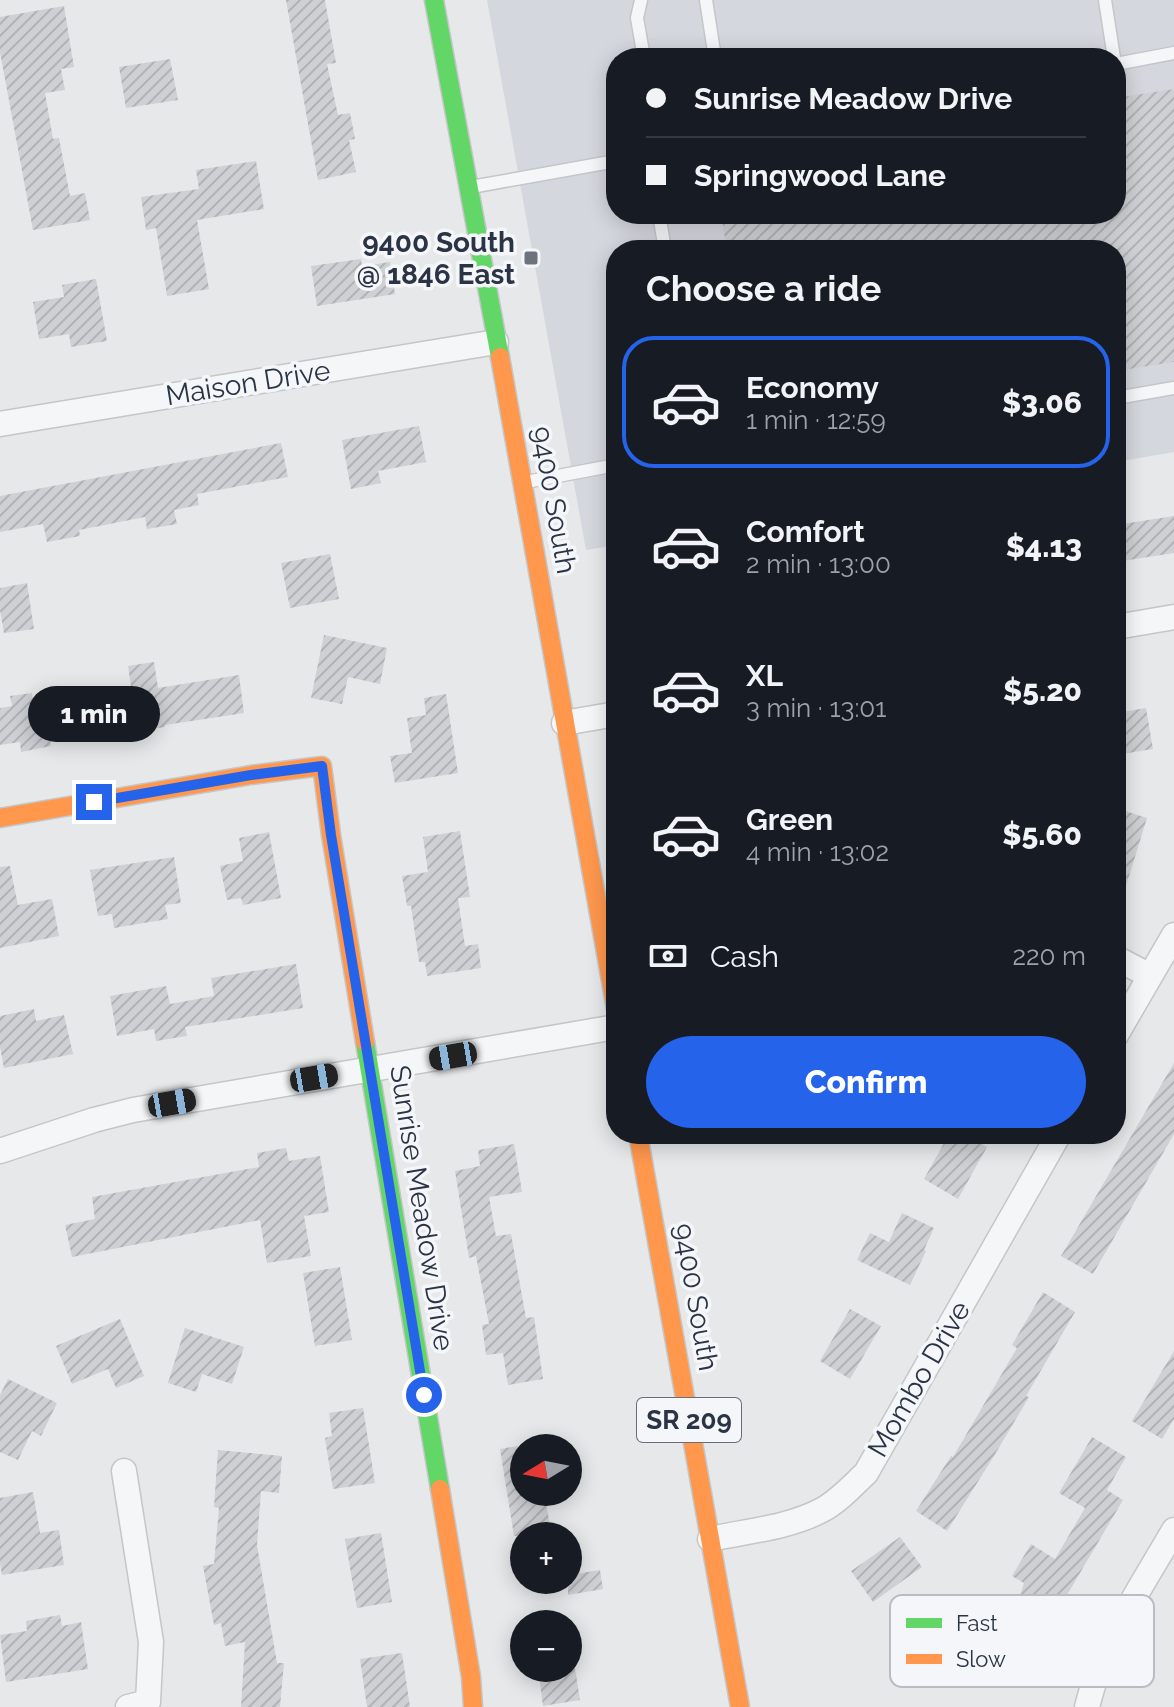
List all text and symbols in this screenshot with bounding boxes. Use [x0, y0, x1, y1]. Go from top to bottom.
text: Sunrise Meadow Drive [694, 81, 1012, 116]
text: Springwood Lane [694, 158, 946, 193]
place label: 9400 South @ 1846 East [357, 226, 515, 291]
marker: 9400 South @ 1846 East [522, 249, 540, 267]
text: Choose a ride [646, 267, 881, 309]
street label: Maison Drive [163, 354, 333, 412]
icon: car [650, 366, 722, 438]
text: Economy [746, 370, 879, 405]
text: $3.06 [1002, 385, 1082, 420]
text: 1 min · 12:59 [746, 405, 886, 435]
street label: 9400 South [525, 424, 583, 576]
icon: car [650, 510, 722, 582]
text: Comfort [746, 514, 865, 549]
text: $4.13 [1006, 529, 1082, 564]
text: 2 min · 13:00 [746, 549, 891, 579]
icon: car [650, 654, 722, 726]
text: XL [746, 658, 783, 693]
text: $5.20 [1003, 673, 1082, 708]
callout: 1 min [28, 686, 160, 742]
text: 3 min · 13:01 [746, 693, 886, 723]
text: 1 min [61, 699, 127, 729]
route end [76, 784, 112, 820]
icon: car [650, 798, 722, 870]
text: Green [746, 802, 833, 837]
text: $5.60 [1002, 817, 1082, 852]
text: 4 min · 13:02 [746, 837, 889, 867]
icon: cash [646, 934, 690, 978]
text: Cash [710, 939, 779, 974]
text: 220 m [1012, 941, 1086, 971]
button: Confirm [646, 1036, 1086, 1128]
car [427, 1040, 479, 1072]
car [288, 1062, 340, 1094]
street label: Sunrise Meadow Drive [383, 1063, 461, 1353]
car [146, 1087, 198, 1119]
street label: 9400 South [667, 1221, 725, 1373]
street label: Mombo Drive [861, 1295, 977, 1463]
route start [406, 1377, 442, 1413]
road number: SR 209 [637, 1398, 741, 1442]
north arrow [510, 1434, 582, 1506]
map controls [510, 1434, 582, 1682]
button: + [510, 1522, 582, 1594]
legend [890, 1595, 1154, 1687]
button: − [510, 1610, 582, 1682]
text: Fast [956, 1610, 998, 1636]
text: Slow [956, 1646, 1006, 1672]

